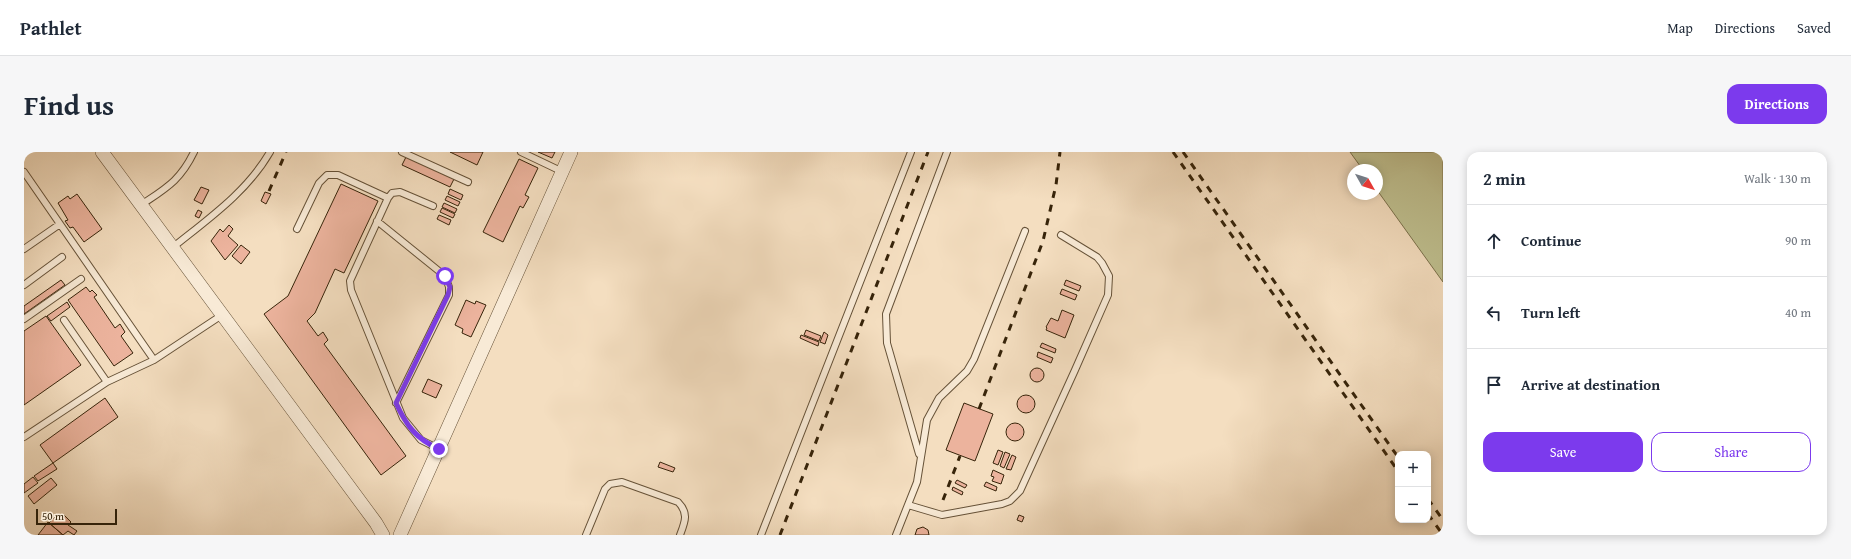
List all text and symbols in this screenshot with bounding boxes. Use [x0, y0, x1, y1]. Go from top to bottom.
text: Pathlet [20, 14, 82, 42]
text: Map [1667, 18, 1693, 38]
text: Directions [1715, 18, 1775, 38]
text: Saved [1797, 18, 1831, 38]
text: Find us [24, 84, 114, 125]
button: Directions [1727, 84, 1827, 124]
north arrow [1347, 164, 1383, 200]
text: 2 min [1483, 166, 1525, 191]
text: Walk · 130 m [1744, 169, 1811, 188]
icon: ahead [1483, 230, 1505, 252]
text: Continue [1521, 230, 1582, 251]
text: 90 m [1785, 231, 1811, 250]
route start [436, 267, 454, 285]
icon: left [1483, 302, 1505, 324]
text: Turn left [1521, 302, 1580, 323]
text: 40 m [1785, 303, 1811, 322]
icon: arrive [1483, 374, 1505, 396]
text: Arrive at destination [1521, 374, 1660, 395]
button: Save [1483, 432, 1643, 472]
button: Share [1651, 432, 1811, 472]
route end [430, 440, 448, 458]
map controls [1395, 451, 1431, 523]
button: + [1395, 451, 1431, 487]
button: − [1395, 487, 1431, 523]
scale bar [36, 507, 117, 526]
text: 50 m [42, 508, 64, 524]

